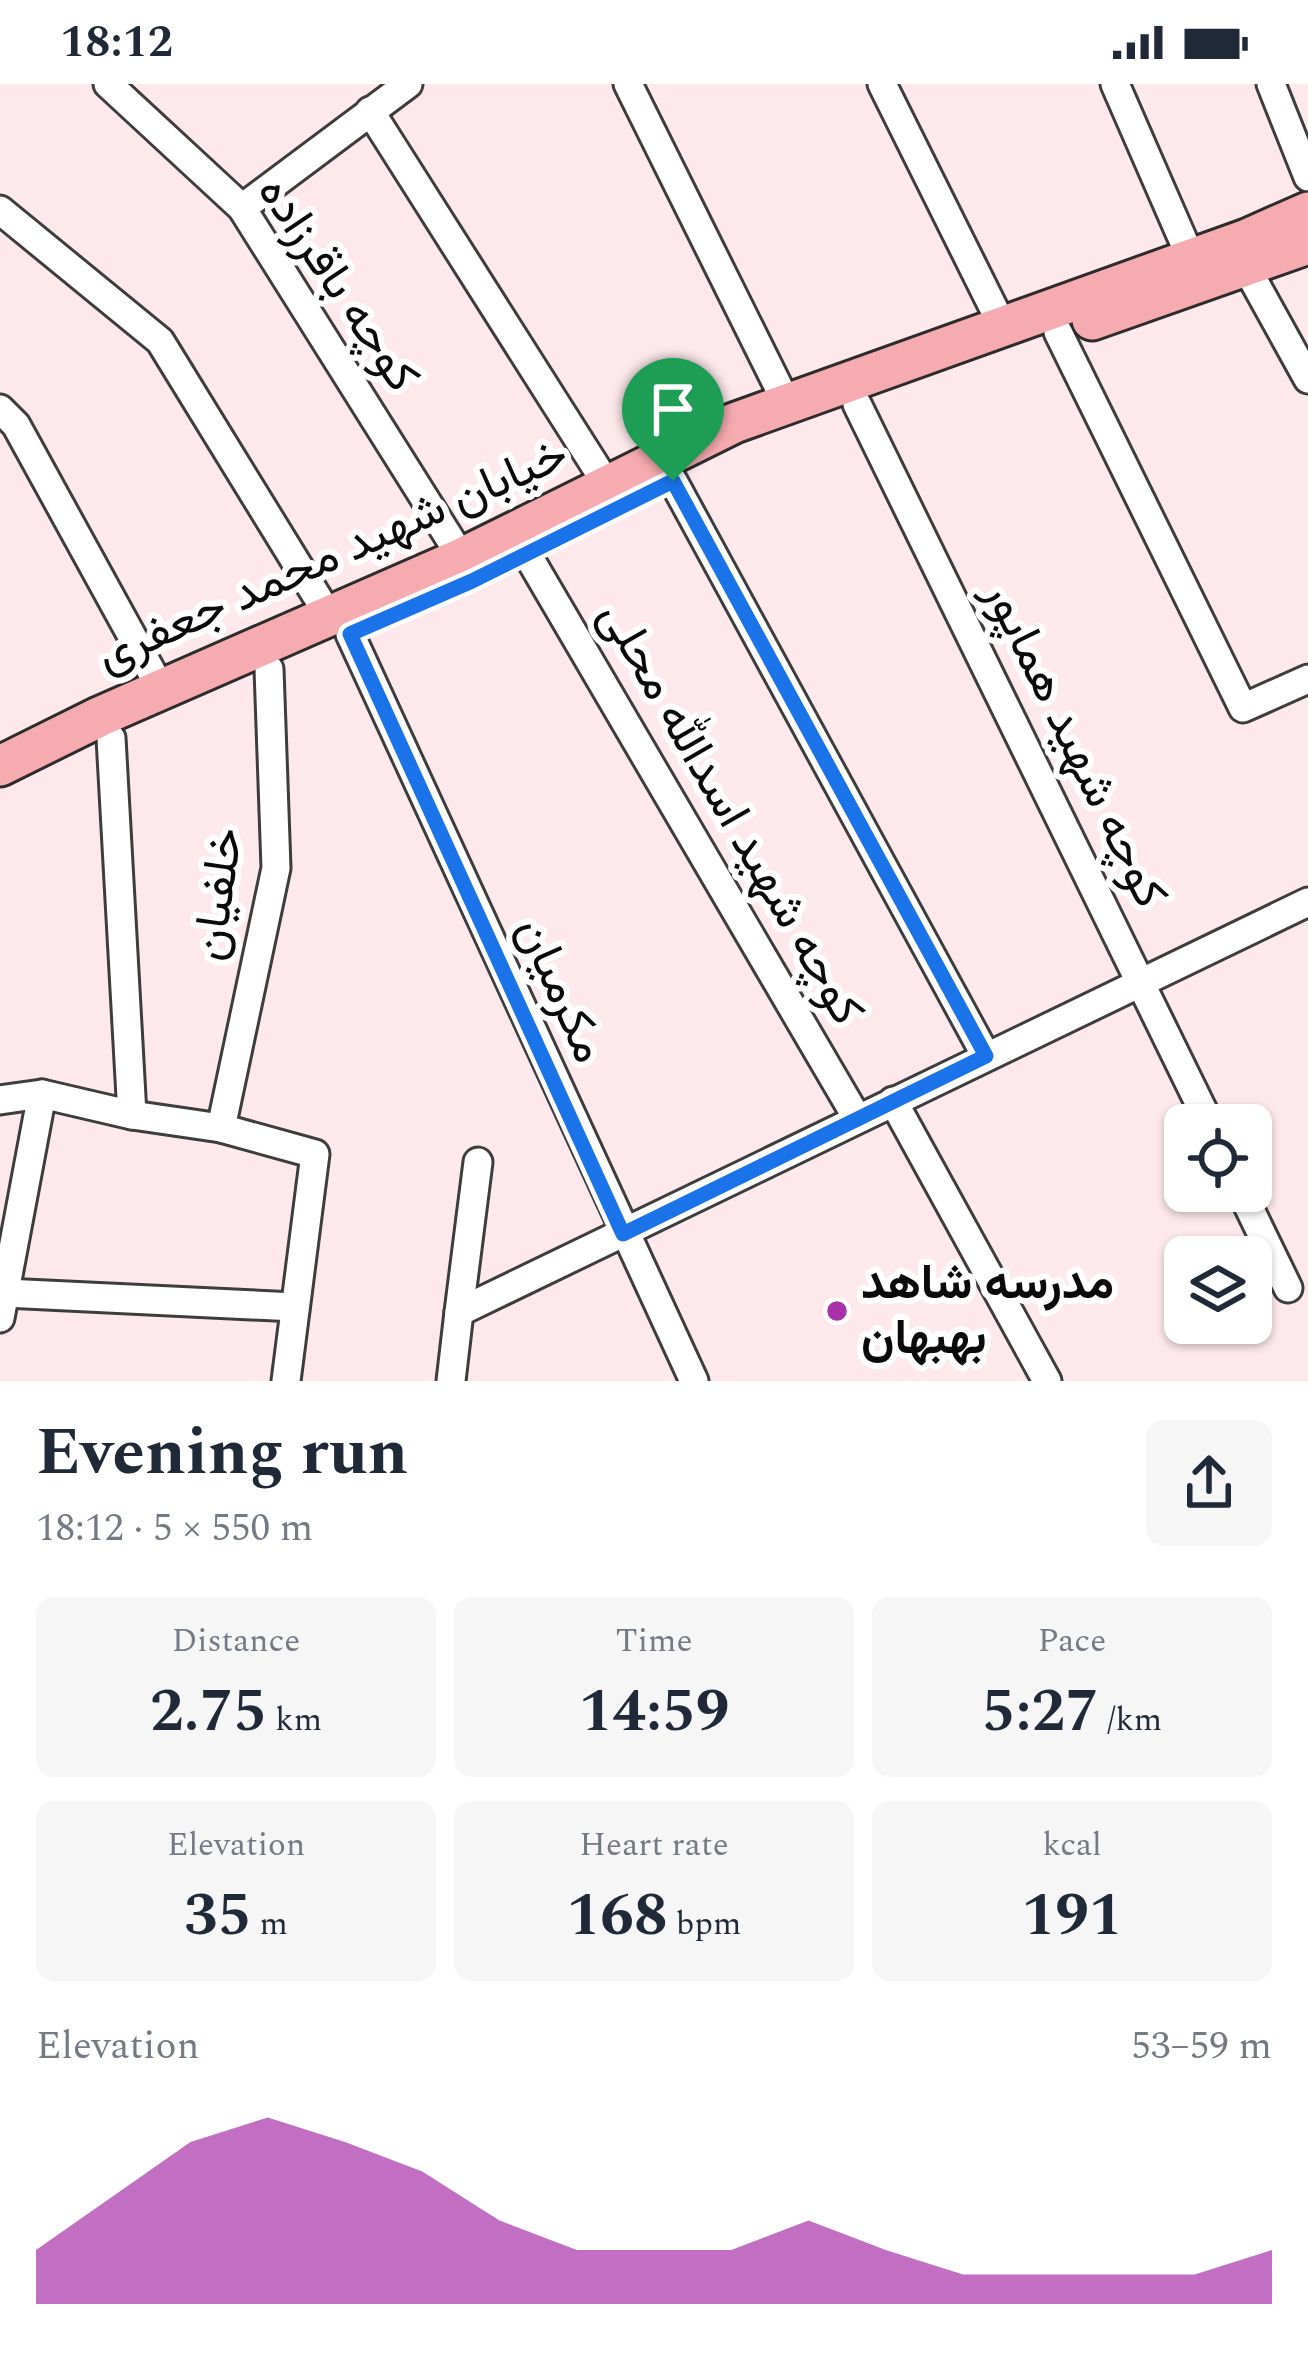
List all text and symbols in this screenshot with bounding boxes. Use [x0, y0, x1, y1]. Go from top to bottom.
text: 18:12 [60, 8, 173, 77]
street label: کوچه باقرزاده [238, 161, 438, 407]
pin [622, 358, 724, 481]
icon: arrive [640, 376, 706, 442]
street label: خیابان شهید محمد جعفری [85, 418, 579, 692]
street label: کوچه شهید هماپور [963, 567, 1186, 921]
street label: کوچه شهید اسدالله محلی [579, 587, 883, 1039]
street label: خلفیان [173, 823, 263, 965]
street label: مکرمیان [497, 905, 625, 1075]
map controls [1164, 1104, 1272, 1344]
button: locate [1164, 1104, 1272, 1212]
button: layers [1164, 1236, 1272, 1344]
place label: مدرسه شاهد بهبهان [861, 1247, 1114, 1375]
marker: مدرسه شاهد بهبهان [824, 1298, 850, 1324]
text: Evening run [36, 1403, 408, 1504]
button: share [1146, 1420, 1272, 1546]
text: 18:12 · 5 × 550 m [36, 1499, 313, 1558]
text: Distance [172, 1616, 300, 1666]
text: Time [616, 1616, 692, 1666]
text: Pace [1038, 1616, 1106, 1666]
text: 2.75 [150, 1666, 267, 1758]
text: 14:59 [579, 1666, 729, 1758]
text: 5:27 [982, 1666, 1099, 1758]
text: km [267, 1695, 322, 1745]
text: /km [1099, 1695, 1162, 1745]
text: Elevation [167, 1820, 305, 1870]
text: Heart rate [579, 1820, 729, 1870]
text: kcal [1042, 1820, 1102, 1870]
text: 35 [184, 1870, 251, 1962]
text: 168 [567, 1870, 668, 1962]
text: 191 [1022, 1870, 1122, 1962]
text: m [251, 1899, 288, 1949]
text: bpm [668, 1899, 741, 1949]
text: Elevation [36, 2017, 199, 2076]
text: 53–59 m [1131, 2017, 1272, 2076]

